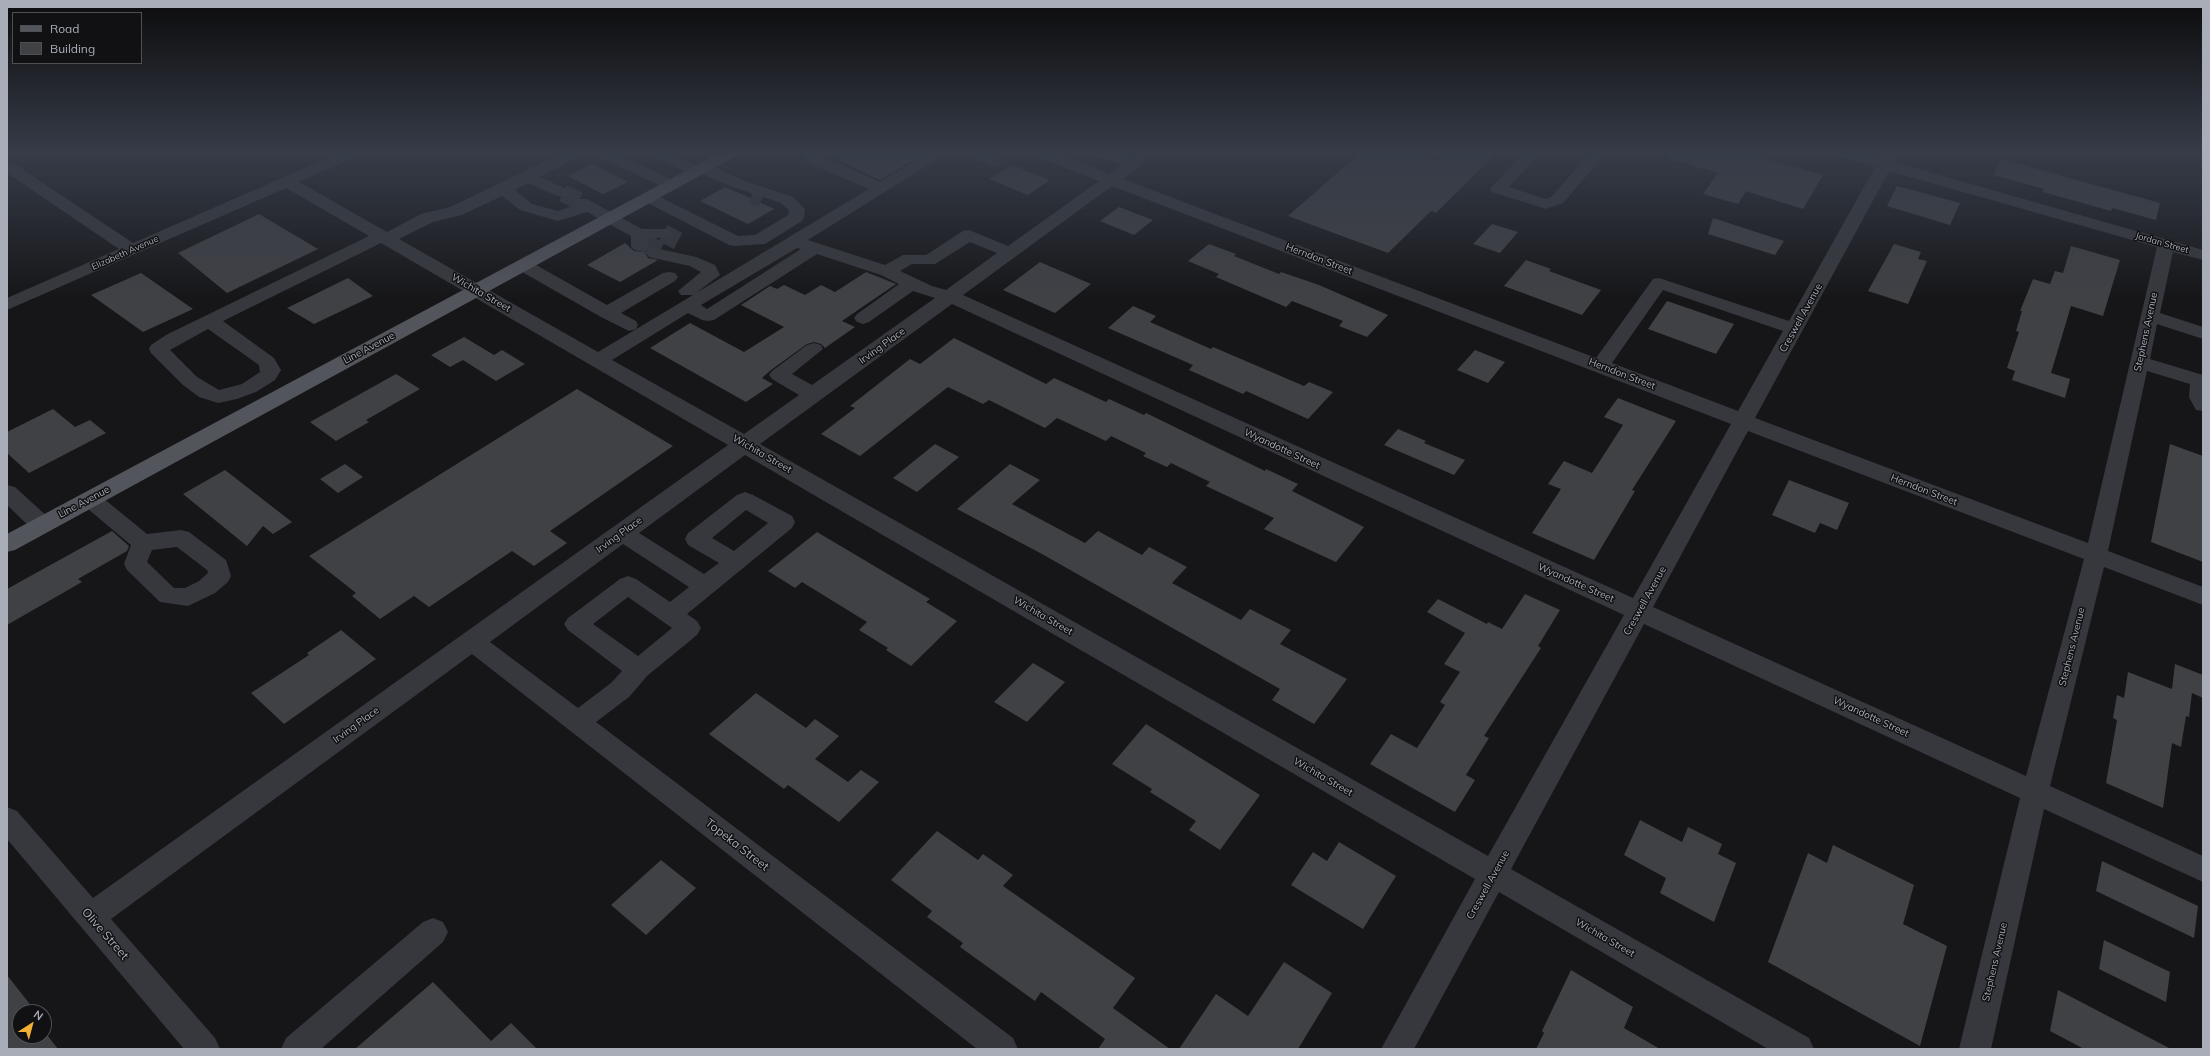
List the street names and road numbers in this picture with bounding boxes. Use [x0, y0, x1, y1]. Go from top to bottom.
street label: Jordan Street [2134, 230, 2190, 256]
street label: Elizabeth Avenue [90, 233, 160, 273]
street label: Herndon Street [1284, 241, 1354, 277]
street label: Wichita Street [449, 271, 513, 315]
street label: Creswell Avenue [1777, 281, 1825, 355]
street label: Stephens Avenue [2132, 291, 2160, 373]
street label: Irving Place [857, 325, 907, 367]
street label: Line Avenue [341, 329, 397, 367]
street label: Herndon Street [1587, 356, 1657, 392]
street label: Wyandotte Street [1242, 426, 1322, 472]
street label: Wichita Street [730, 432, 794, 476]
street label: Herndon Street [1889, 472, 1959, 508]
street label: Line Avenue [56, 483, 112, 521]
street label: Irving Place [594, 514, 644, 556]
street label: Wyandotte Street [1536, 561, 1616, 605]
street label: Creswell Avenue [1621, 564, 1669, 638]
street label: Wichita Street [1011, 594, 1075, 638]
street label: Stephens Avenue [2056, 606, 2088, 688]
street label: Wyandotte Street [1831, 694, 1911, 740]
street label: Irving Place [331, 704, 381, 746]
street label: Wichita Street [1291, 755, 1355, 799]
street label: Topeka Street [702, 816, 772, 874]
street label: Creswell Avenue [1464, 848, 1512, 922]
street label: Olive Street [79, 905, 131, 963]
street label: Wichita Street [1573, 916, 1637, 960]
street label: Stephens Avenue [1980, 921, 2010, 1003]

